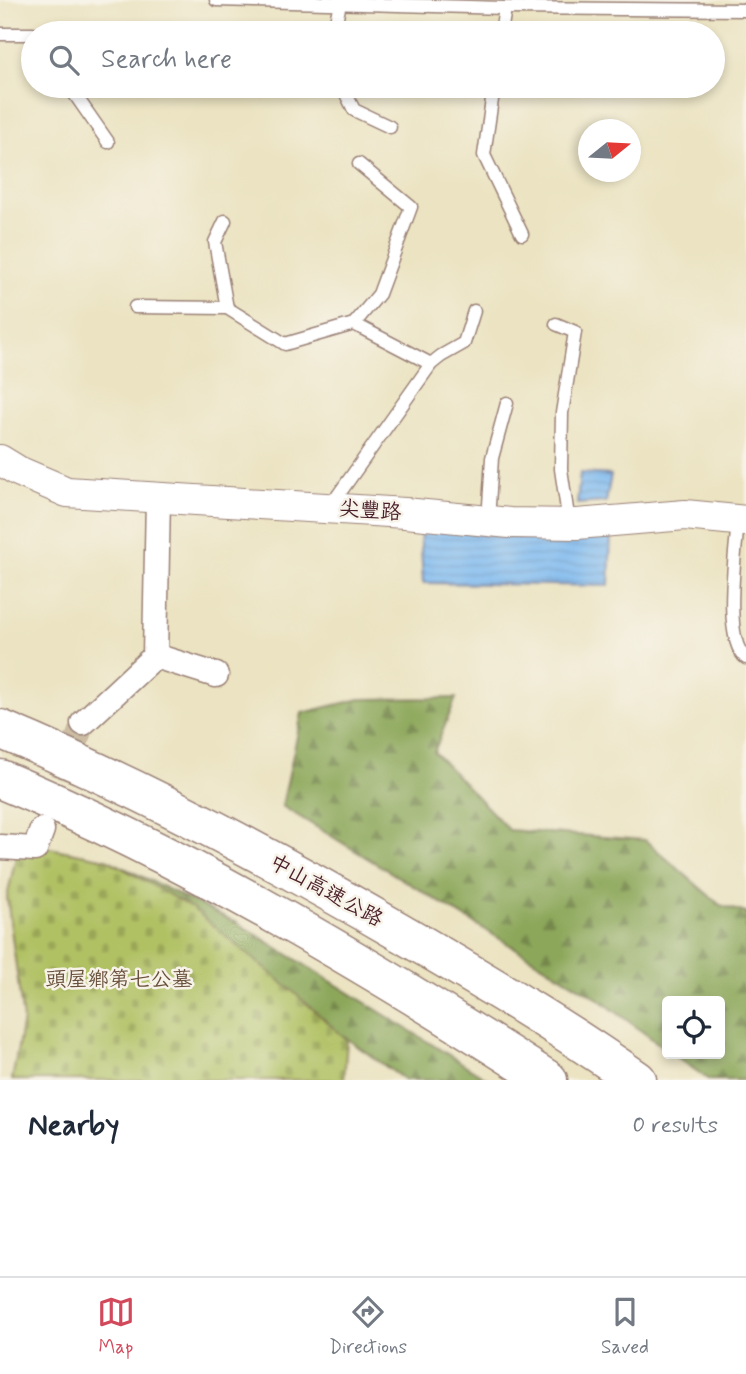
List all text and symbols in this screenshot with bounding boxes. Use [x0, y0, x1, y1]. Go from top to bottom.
search box [21, 21, 725, 98]
icon: search [45, 41, 83, 79]
text: Search here [101, 43, 232, 77]
north arrow [578, 119, 641, 182]
street label: 尖豐路 [338, 495, 402, 527]
street label: 中山高速公路 [264, 848, 388, 934]
park label: 頭屋鄉第七公墓 [46, 966, 193, 994]
map controls [662, 996, 725, 1059]
button: locate [662, 996, 725, 1059]
text: Nearby [28, 1106, 119, 1145]
text: 0 results [632, 1111, 718, 1141]
tab: Map [97, 1293, 135, 1360]
tab: Directions [329, 1293, 407, 1360]
tab: Saved [601, 1293, 649, 1360]

